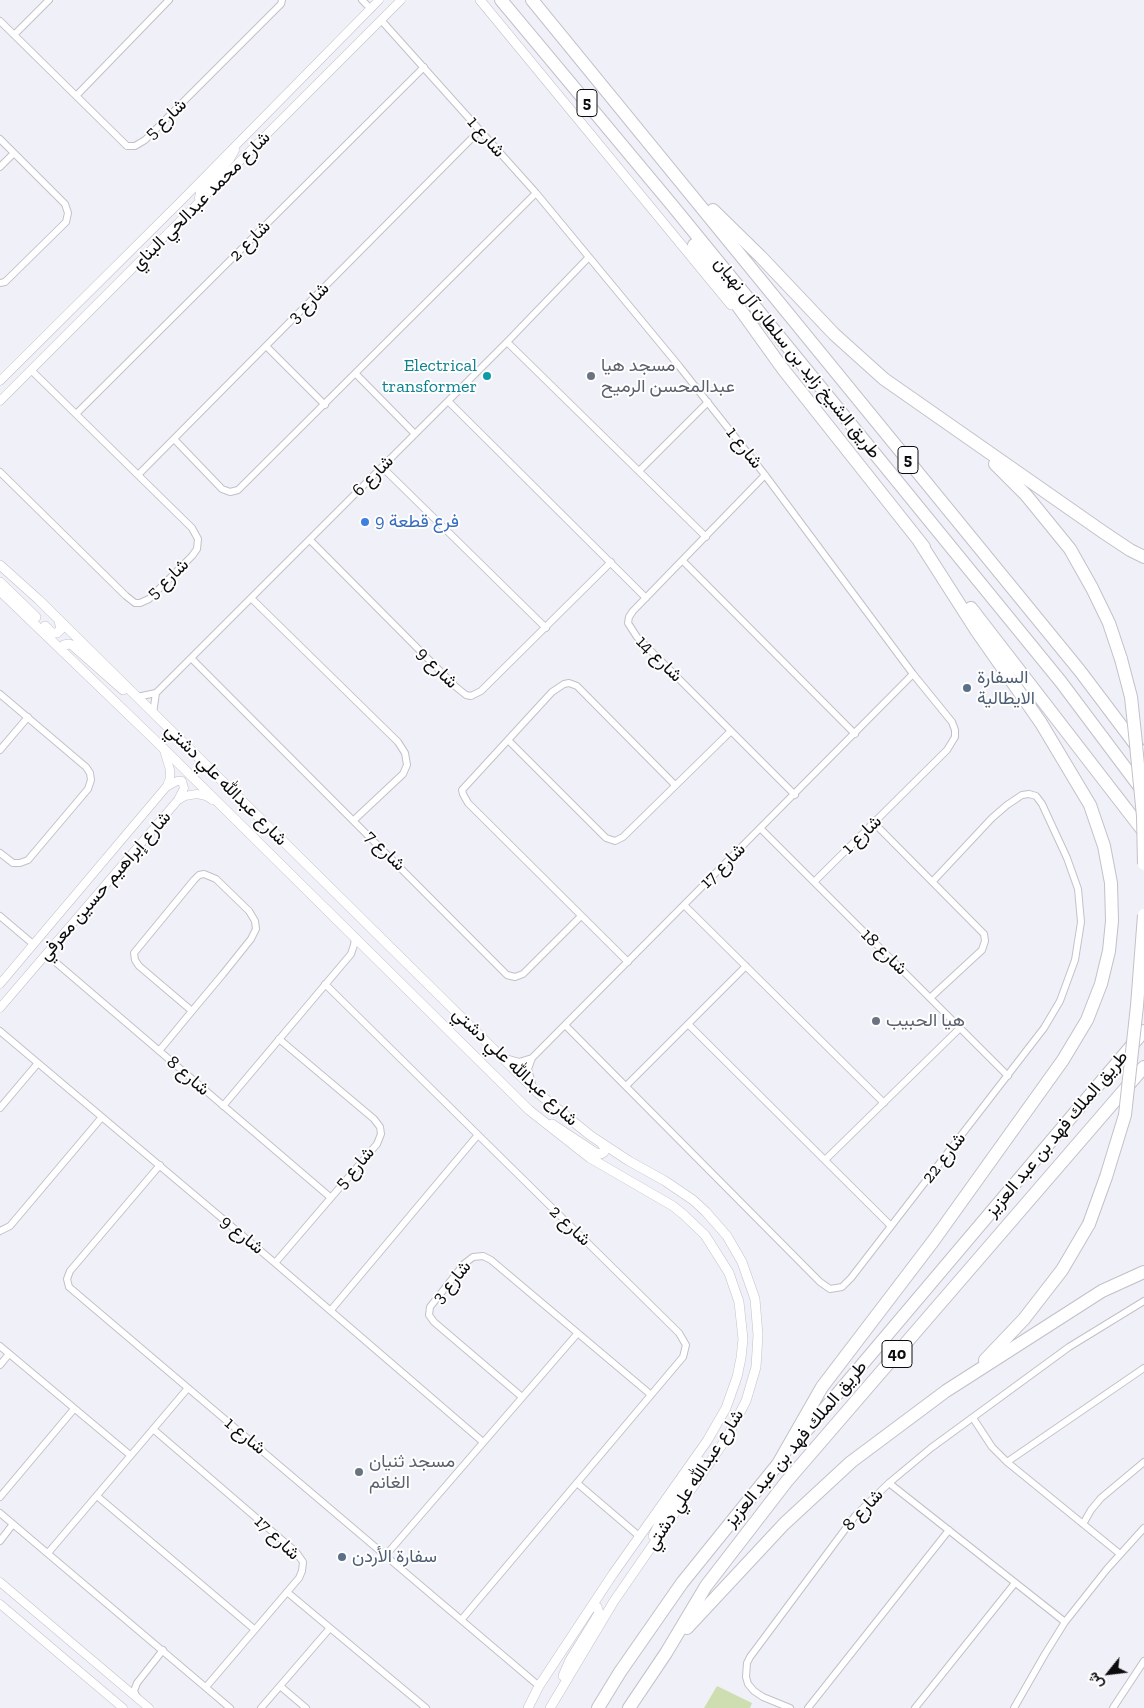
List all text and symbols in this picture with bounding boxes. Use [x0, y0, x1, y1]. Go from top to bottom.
road number: 5 [577, 90, 597, 116]
street label: شارع 5 [141, 94, 191, 144]
street label: شارع 1 [462, 112, 510, 162]
street label: شارع محمد عبدالحي البناي [127, 127, 275, 275]
street label: شارع 2 [225, 216, 275, 266]
street label: طريق الشيخ زايد بن سلطان آل نهيان [709, 253, 885, 463]
street label: شارع 3 [284, 278, 334, 328]
place label: Electrical transformer [382, 355, 477, 398]
place label: مسجد هيا عبدالمحسن الرميح [601, 355, 735, 398]
marker: Electrical transformer [481, 370, 493, 382]
marker: مسجد هيا عبدالمحسن الرميح [585, 370, 597, 382]
street label: شارع 1 [721, 423, 767, 473]
road number: 5 [898, 446, 918, 474]
street label: شارع 6 [348, 451, 398, 501]
place label: فرع قطعة 9 [375, 511, 459, 533]
marker: فرع قطعة 9 [359, 516, 371, 528]
street label: شارع 5 [143, 554, 193, 604]
street label: شارع 14 [631, 631, 687, 687]
street label: شارع 9 [412, 643, 462, 693]
place label: السفارة الايطالية [977, 667, 1035, 710]
marker: السفارة الايطالية [961, 682, 973, 694]
street label: شارع عبدالله علي دشتي [160, 719, 292, 851]
street label: شارع إبراهيم حسين معرفي [34, 807, 176, 965]
street label: شارع 1 [838, 811, 886, 859]
street label: شارع 7 [360, 826, 410, 876]
street label: شارع 17 [696, 839, 750, 893]
street label: شارع 18 [856, 924, 912, 980]
street label: شارع عبدالله علي دشتي [448, 1003, 582, 1131]
place label: هيا الحبيب [886, 1010, 965, 1032]
marker: هيا الحبيب [870, 1015, 882, 1027]
street label: طريق الملك فهد بن عبد العزيز [981, 1046, 1133, 1222]
street label: شارع 8 [162, 1051, 214, 1101]
street label: شارع 22 [917, 1128, 971, 1188]
street label: شارع 5 [331, 1142, 379, 1194]
street label: شارع 2 [545, 1201, 595, 1251]
street label: شارع 9 [216, 1211, 268, 1259]
street label: شارع 3 [428, 1256, 476, 1308]
road number: 40 [882, 1340, 912, 1368]
street label: طريق الملك فهد بن عبد العزيز [720, 1356, 872, 1532]
street label: شارع عبدالله علي دشتي [641, 1405, 749, 1555]
street label: شارع 1 [220, 1413, 270, 1459]
place label: مسجد ثنيان الغانم [369, 1451, 455, 1494]
marker: مسجد ثنيان الغانم [353, 1466, 365, 1478]
street label: شارع 8 [838, 1484, 888, 1536]
street label: شارع 17 [250, 1511, 304, 1565]
place label: سفارة الأردن [352, 1546, 437, 1568]
marker: سفارة الأردن [336, 1551, 348, 1563]
north arrow [1084, 1648, 1134, 1698]
text: ش [1084, 1669, 1107, 1692]

